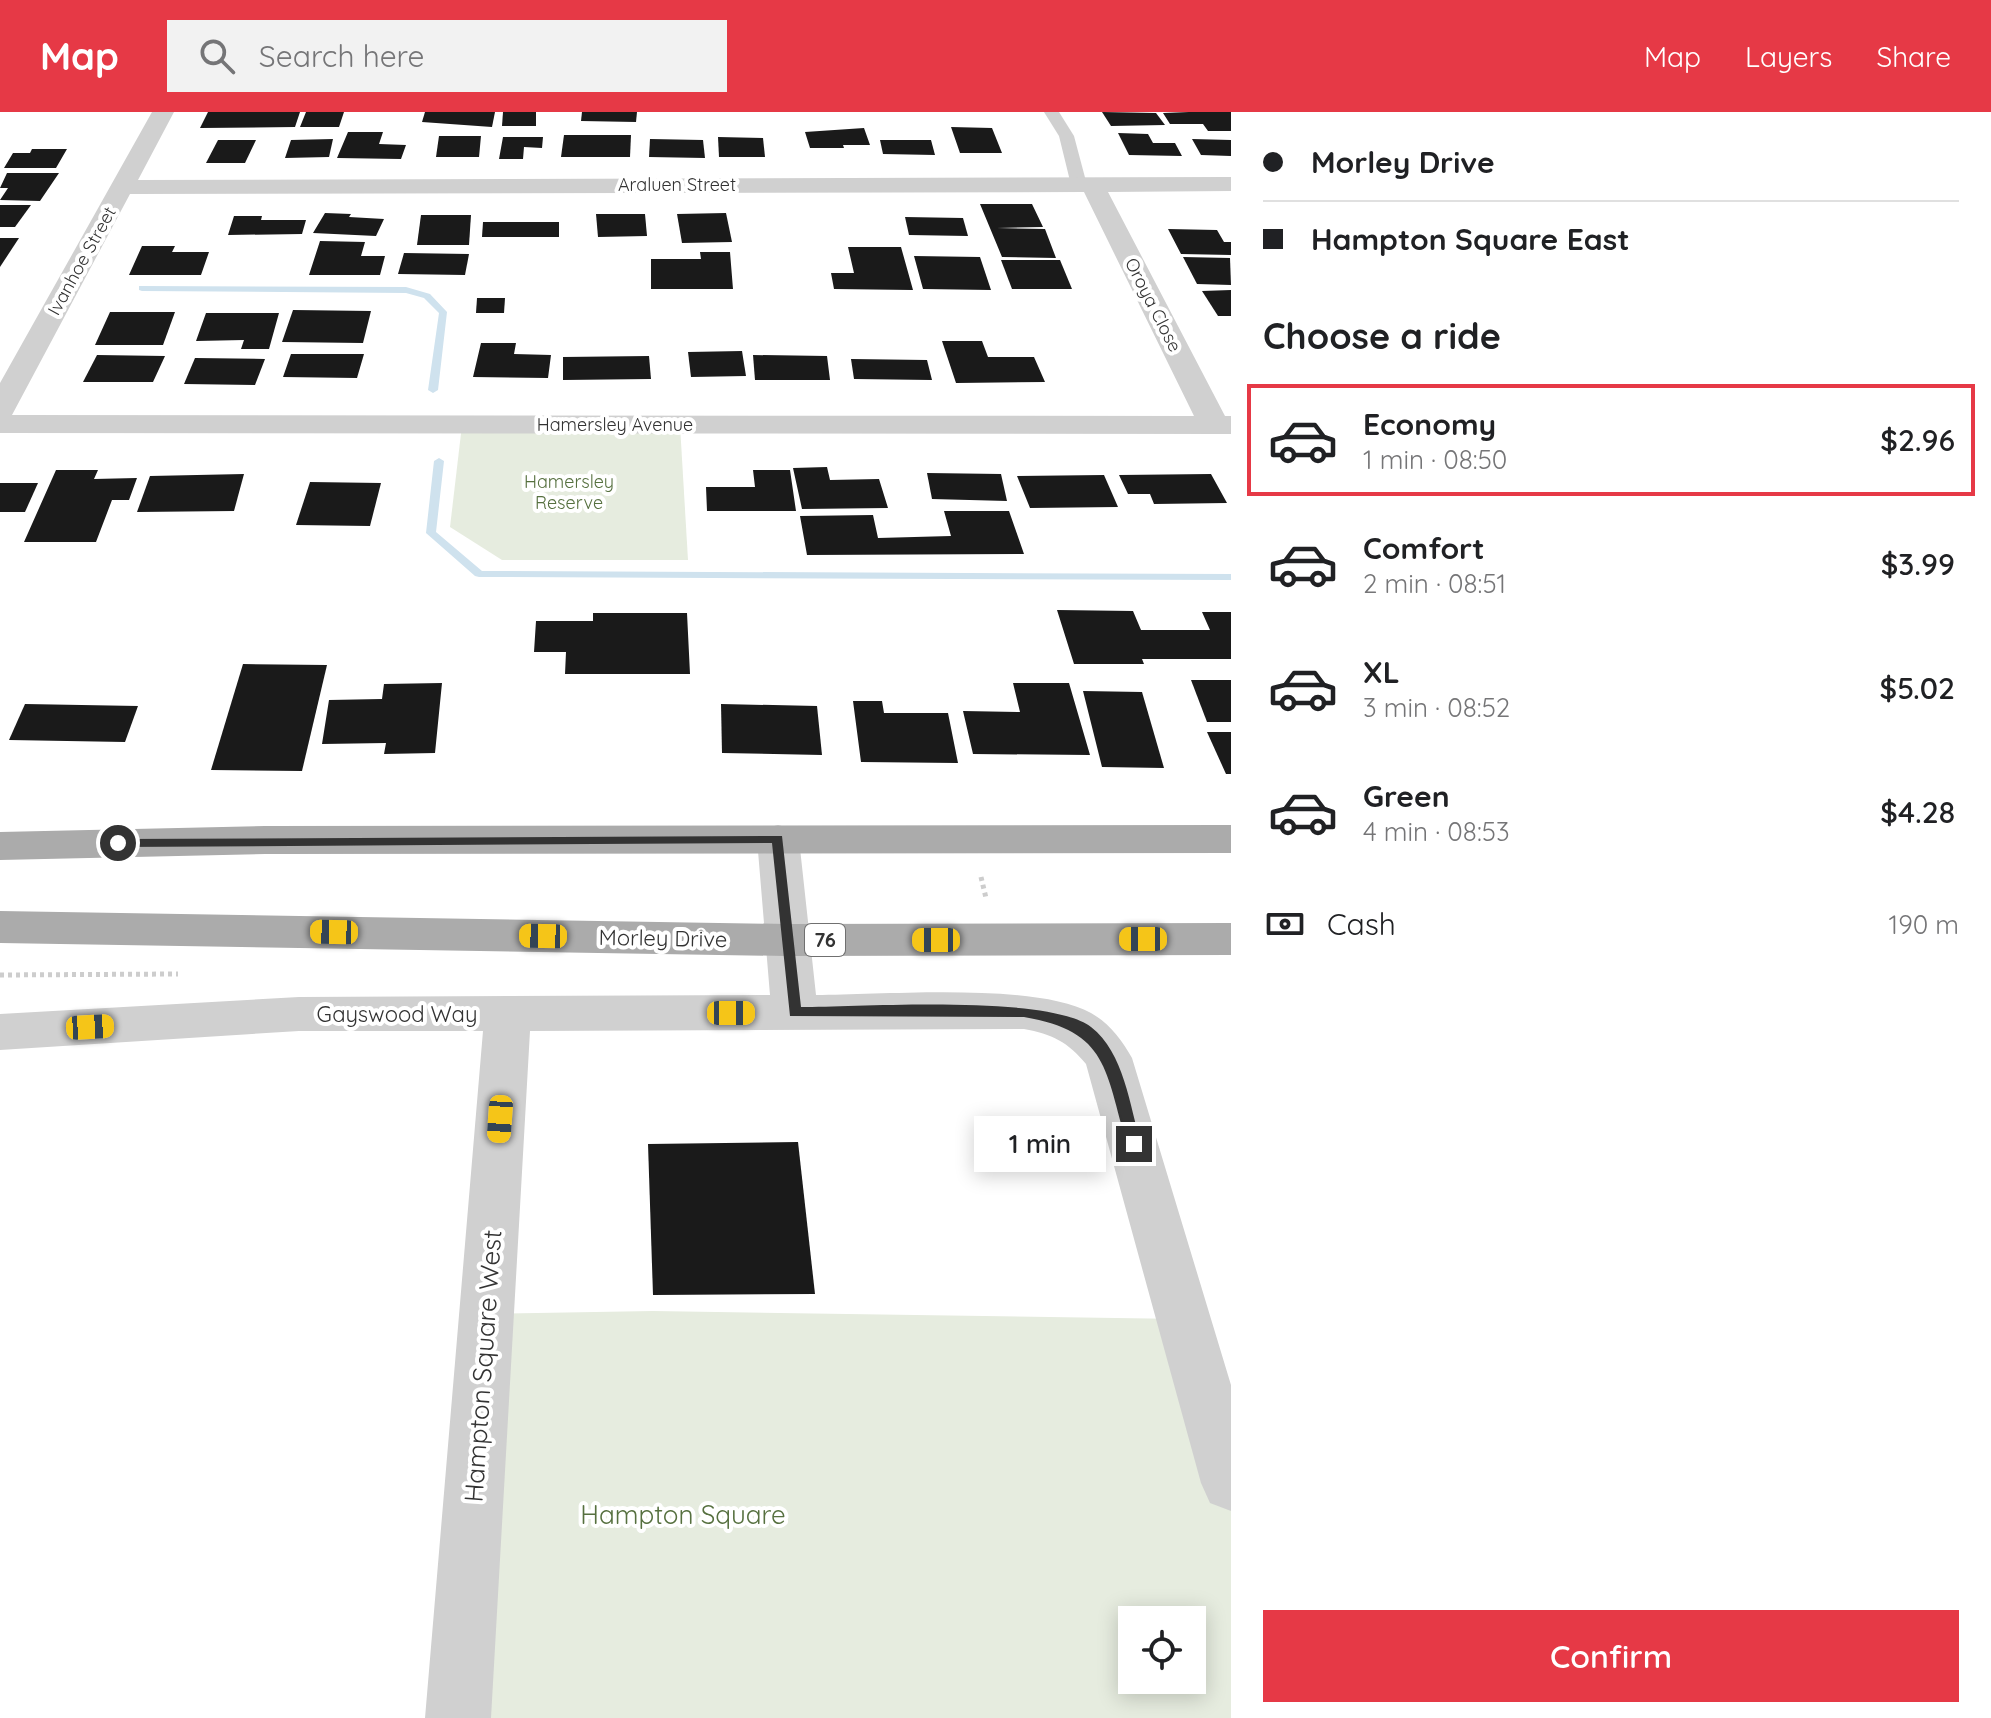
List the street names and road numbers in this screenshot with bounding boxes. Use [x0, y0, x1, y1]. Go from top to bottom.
street label: Araluen Street [618, 173, 736, 196]
street label: Ivanhoe Street [42, 202, 121, 319]
street label: Oroya Close [1120, 254, 1187, 356]
street label: Hamersley Avenue [537, 413, 693, 436]
street label: Morley Drive [598, 923, 728, 953]
road number: 76 [805, 924, 845, 956]
street label: Gayswood Way [317, 1000, 477, 1028]
street label: Hampton Square West [457, 1229, 508, 1503]

